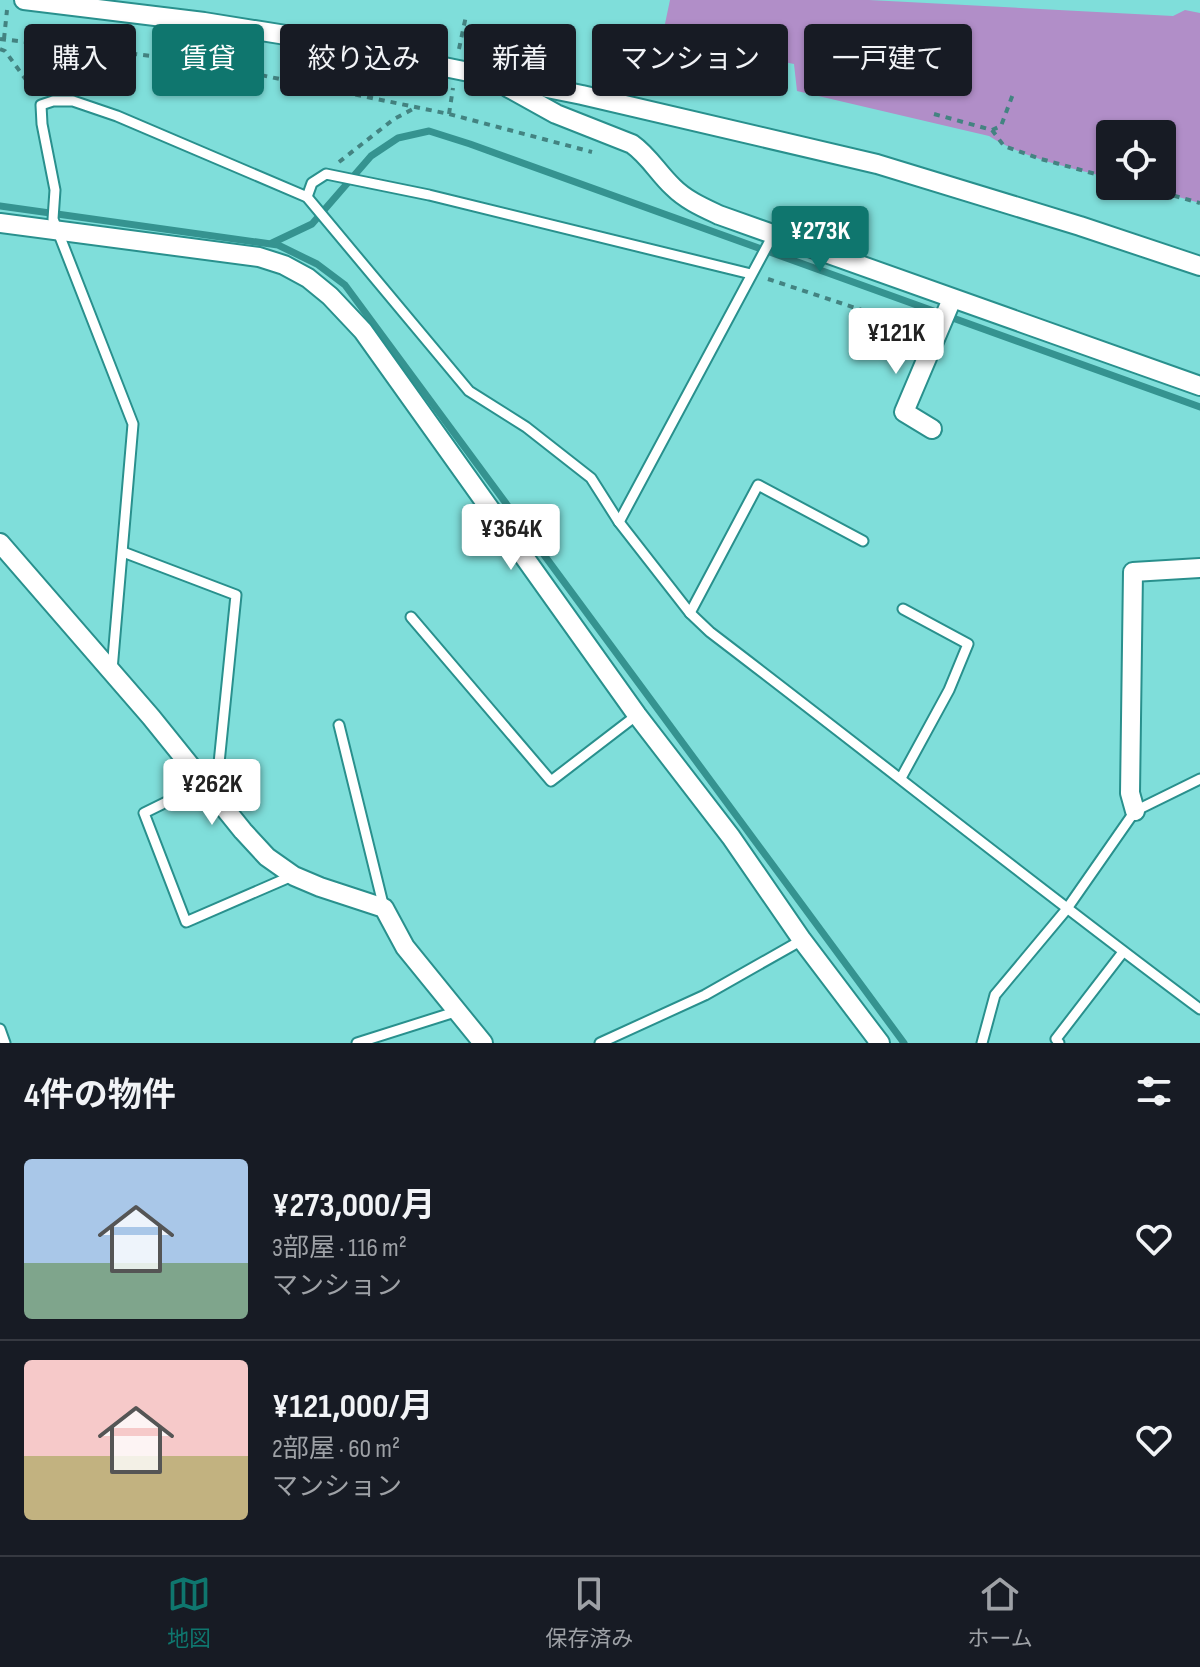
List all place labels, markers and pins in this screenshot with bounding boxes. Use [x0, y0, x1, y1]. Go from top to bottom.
pin: ¥273K [764, 206, 876, 274]
pin: ¥121K [840, 308, 952, 376]
pin: ¥364K [455, 504, 567, 572]
pin: ¥262K [156, 759, 268, 827]

